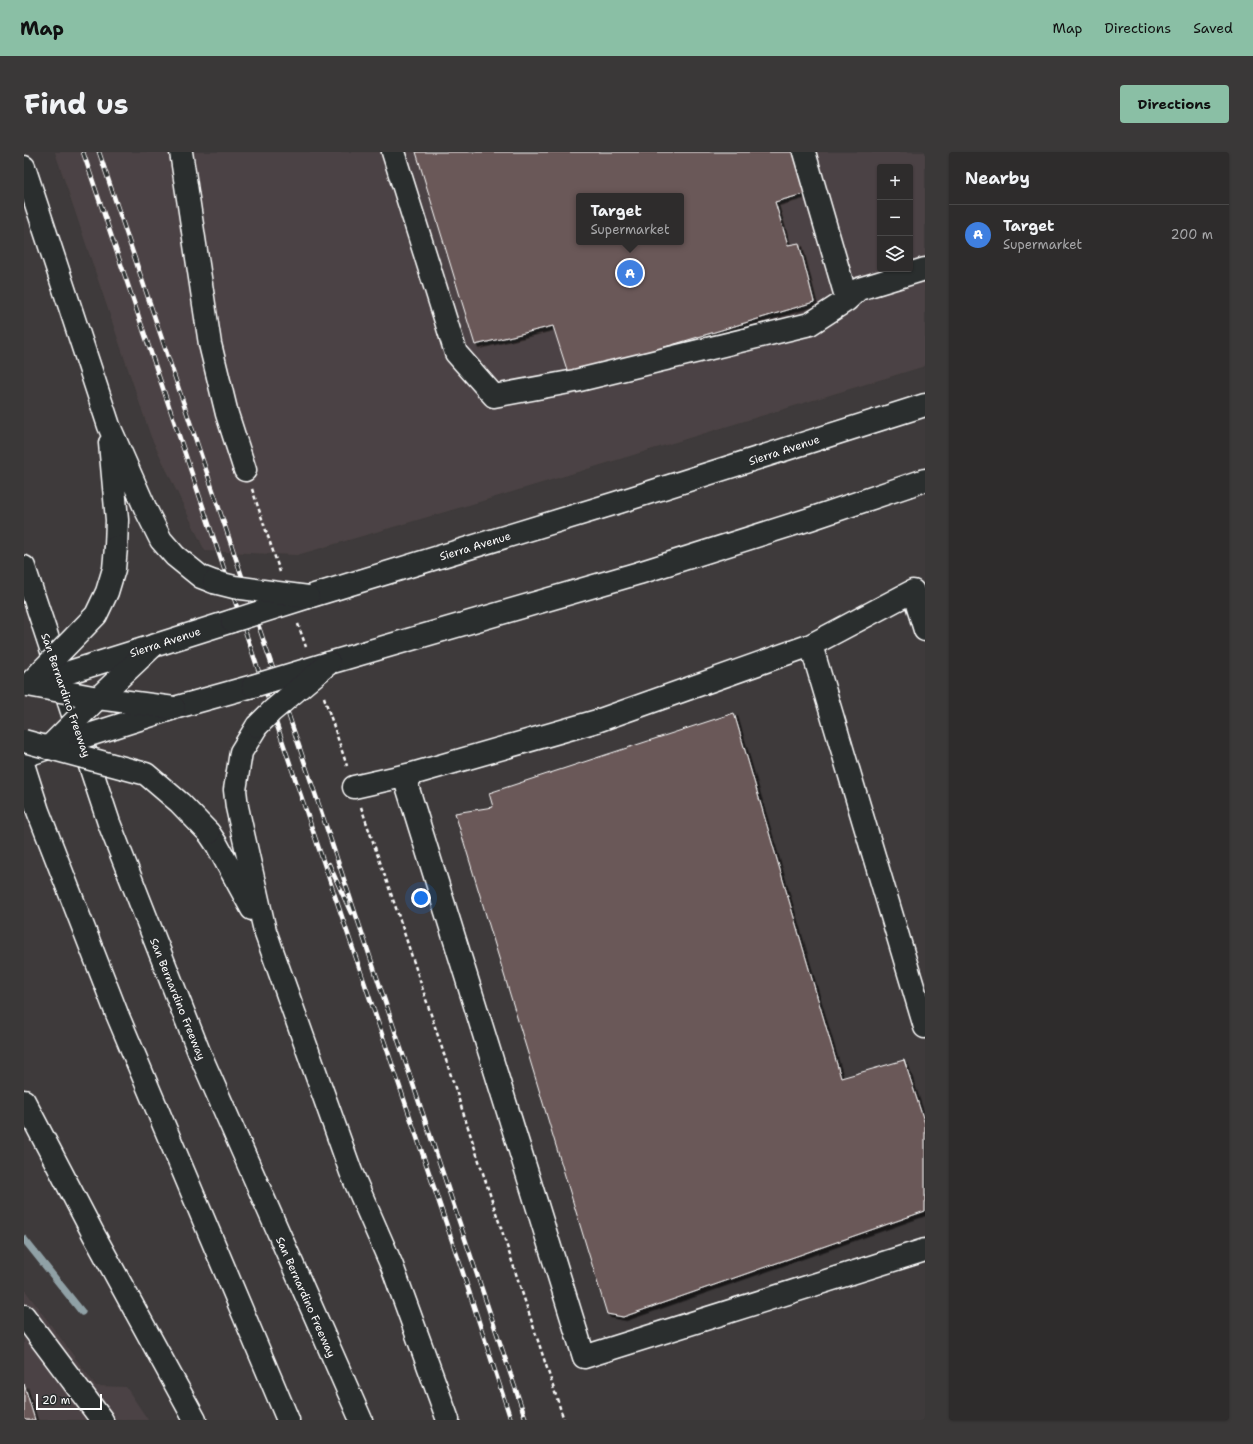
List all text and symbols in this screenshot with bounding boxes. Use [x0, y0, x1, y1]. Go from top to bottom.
text: Map [20, 16, 64, 41]
text: Map [1053, 19, 1083, 37]
text: Directions [1105, 19, 1171, 37]
text: Saved [1193, 19, 1233, 37]
text: Find us [24, 85, 129, 123]
button: Directions [1120, 85, 1229, 123]
map controls [877, 164, 913, 272]
button: + [877, 164, 913, 200]
text: Nearby [965, 167, 1030, 189]
popup [576, 193, 684, 245]
button: − [877, 200, 913, 236]
text: Target [590, 201, 642, 221]
text: Target [1003, 216, 1054, 236]
text: Supermarket [590, 221, 670, 238]
text: A [973, 226, 983, 243]
text: 200 m [1171, 226, 1213, 243]
button: layers [877, 236, 913, 272]
text: Supermarket [1003, 236, 1082, 253]
pin: A [617, 258, 643, 288]
street label: Sierra Avenue [747, 432, 822, 469]
street label: Sierra Avenue [438, 529, 513, 564]
street label: Sierra Avenue [128, 624, 203, 661]
street label: San Bernardino Freeway [37, 631, 94, 759]
your location [411, 888, 431, 908]
street label: San Bernardino Freeway [146, 936, 209, 1062]
street label: San Bernardino Freeway [272, 1235, 339, 1360]
scale bar [36, 1392, 102, 1411]
text: 20 m [42, 1393, 70, 1408]

